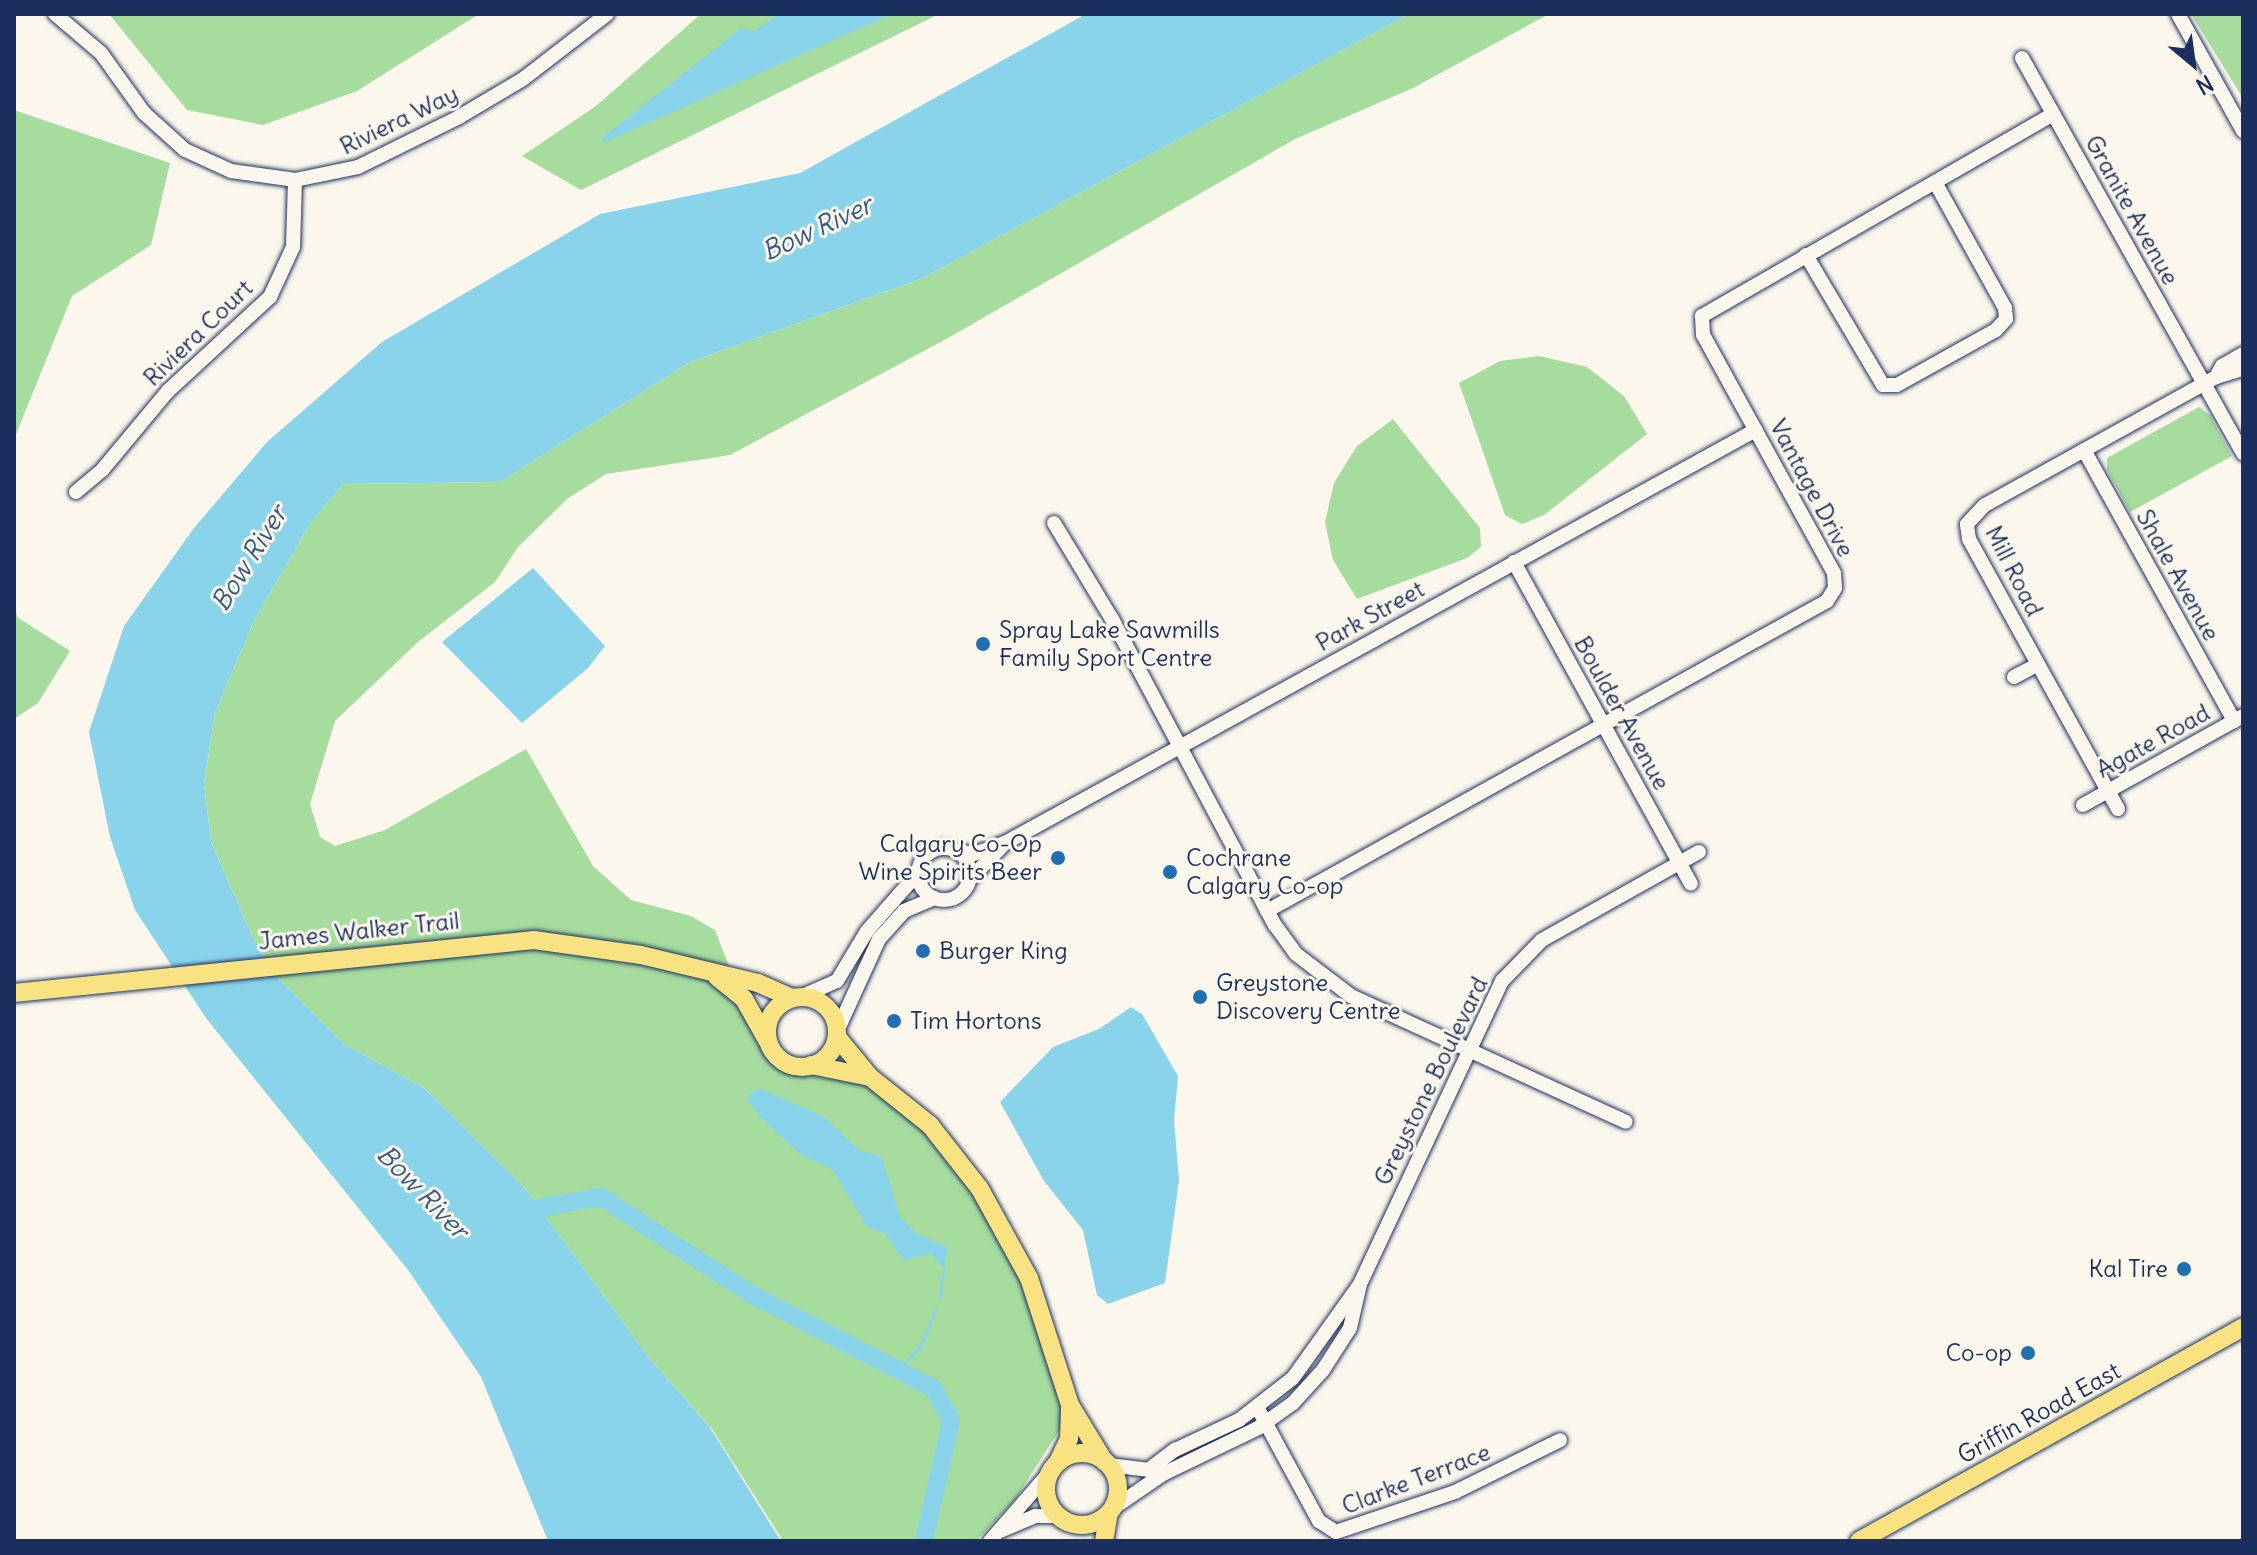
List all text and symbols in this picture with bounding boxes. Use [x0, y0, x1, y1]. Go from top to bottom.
north arrow [2153, 24, 2233, 104]
text: N [2191, 69, 2218, 101]
street label: Riviera Way [335, 79, 463, 161]
street label: Granite Avenue [2079, 130, 2185, 290]
water label: Bow River [757, 189, 877, 267]
street label: Riviera Court [137, 274, 259, 392]
street label: Vantage Drive [1764, 414, 1860, 562]
water label: Bow River [205, 500, 293, 616]
street label: Shale Avenue [2130, 504, 2226, 646]
street label: Mill Road [1979, 521, 2049, 621]
street label: Park Street [1311, 574, 1429, 658]
place label: Spray Lake Sawmills Family Sport Centre [999, 616, 1220, 672]
street label: Boulder Avenue [1568, 631, 1676, 795]
marker: Spray Lake Sawmills Family Sport Centre [974, 635, 992, 653]
street label: Agate Road [2091, 698, 2215, 784]
place label: Calgary Co-Op Wine Spirits Beer [859, 830, 1042, 886]
place label: Cochrane Calgary Co-op [1186, 844, 1343, 900]
marker: Calgary Co-Op Wine Spirits Beer [1049, 849, 1067, 867]
marker: Cochrane Calgary Co-op [1161, 863, 1179, 881]
street label: James Walker Trail [257, 906, 461, 956]
place label: Burger King [939, 937, 1068, 965]
marker: Burger King [914, 942, 932, 960]
place label: Greystone Discovery Centre [1216, 969, 1400, 1025]
street label: Greystone Boulevard [1368, 972, 1494, 1190]
marker: Greystone Discovery Centre [1191, 988, 1209, 1006]
place label: Tim Hortons [910, 1007, 1042, 1035]
marker: Tim Hortons [885, 1012, 903, 1030]
water label: Bow River [371, 1139, 475, 1245]
place label: Kal Tire [2089, 1255, 2168, 1283]
marker: Kal Tire [2175, 1260, 2193, 1278]
place label: Co-op [1946, 1339, 2012, 1367]
marker: Co-op [2019, 1344, 2037, 1362]
street label: Griffin Road East [1953, 1356, 2125, 1470]
street label: Clarke Terrace [1338, 1437, 1494, 1521]

